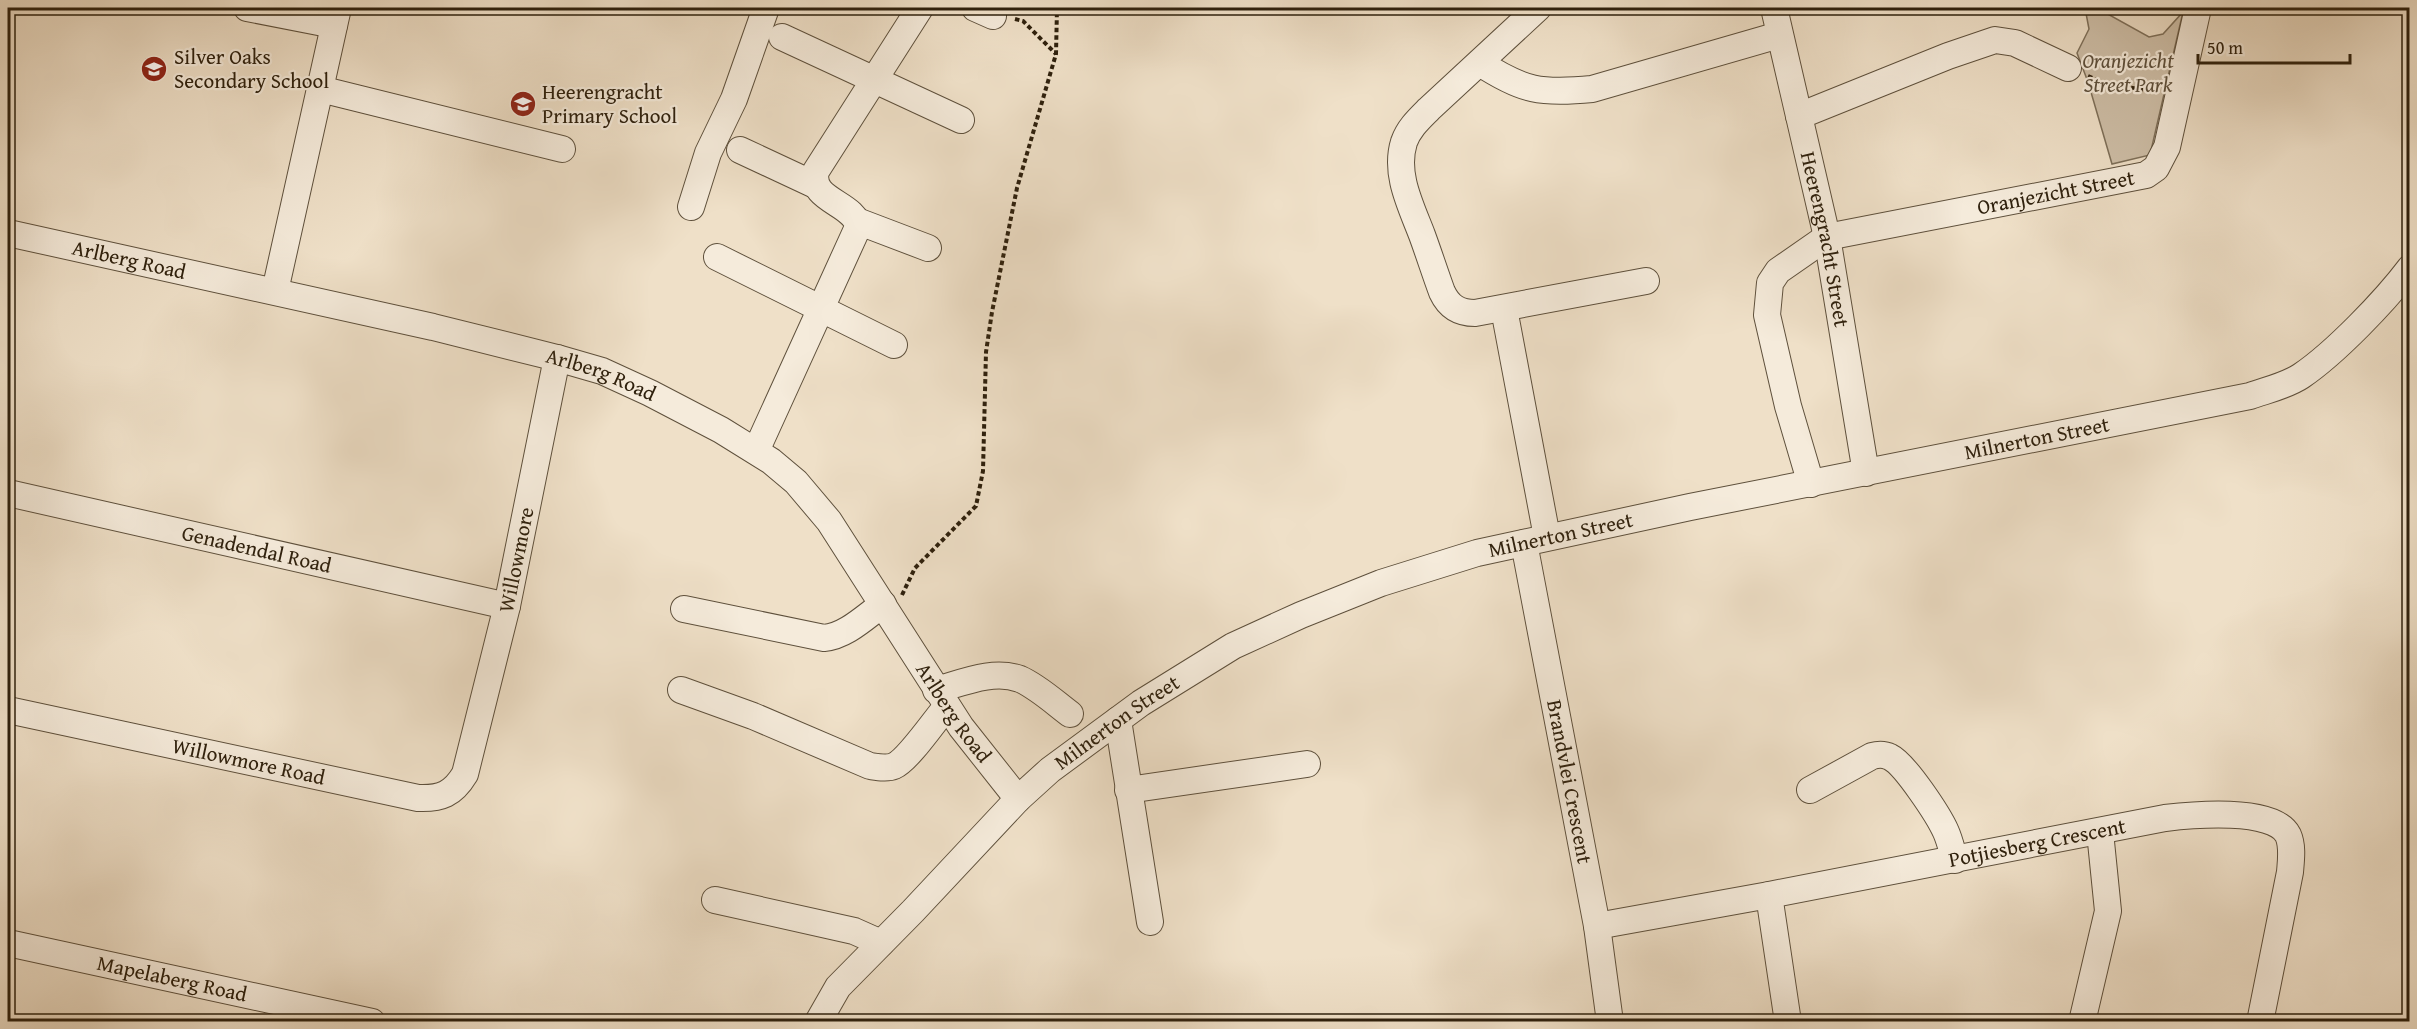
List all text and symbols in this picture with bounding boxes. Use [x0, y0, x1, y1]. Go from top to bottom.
scale bar [2198, 27, 2350, 65]
text: 50 m [2207, 34, 2243, 61]
place label: Silver Oaks Secondary School [174, 41, 329, 96]
park label: Oranjezicht Street Park [2082, 45, 2174, 100]
school or university icon: Silver Oaks Secondary School [139, 54, 169, 84]
place label: Heerengracht Primary School [542, 76, 677, 131]
school or university icon: Heerengracht Primary School [508, 89, 538, 119]
street label: Heerengracht Street [1793, 148, 1858, 330]
street label: Oranjezicht Street [1974, 161, 2138, 222]
street label: Arlberg Road [69, 232, 190, 287]
street label: Arlberg Road [543, 340, 662, 409]
street label: Milnerton Street [1962, 408, 2112, 467]
street label: Willowmore [490, 504, 542, 615]
street label: Milnerton Street [1485, 504, 1636, 565]
street label: Genadendal Road [179, 517, 335, 581]
street label: Arlberg Road [909, 656, 1000, 770]
street label: Milnerton Street [1047, 667, 1186, 777]
street label: Brandvlei Crescent [1539, 697, 1601, 867]
street label: Willowmore Road [169, 730, 329, 793]
street label: Potjiesberg Crescent [1946, 810, 2129, 875]
street label: Mapelaberg Road [94, 947, 251, 1010]

